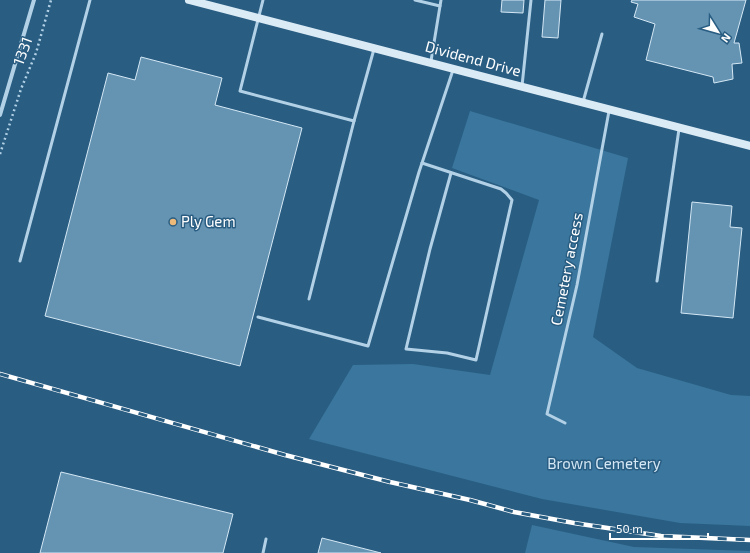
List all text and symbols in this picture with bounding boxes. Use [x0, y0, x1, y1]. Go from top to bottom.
north arrow [698, 12, 738, 52]
text: N [719, 31, 734, 45]
street label: 1331 [9, 34, 35, 67]
street label: Dividend Drive [423, 37, 523, 79]
street label: Cemetery access [546, 211, 586, 327]
place label: Ply Gem [181, 212, 236, 230]
marker: Ply Gem [168, 217, 178, 227]
park label: Brown Cemetery [547, 454, 661, 472]
scale bar [610, 515, 708, 541]
text: 50 m [616, 521, 643, 535]

